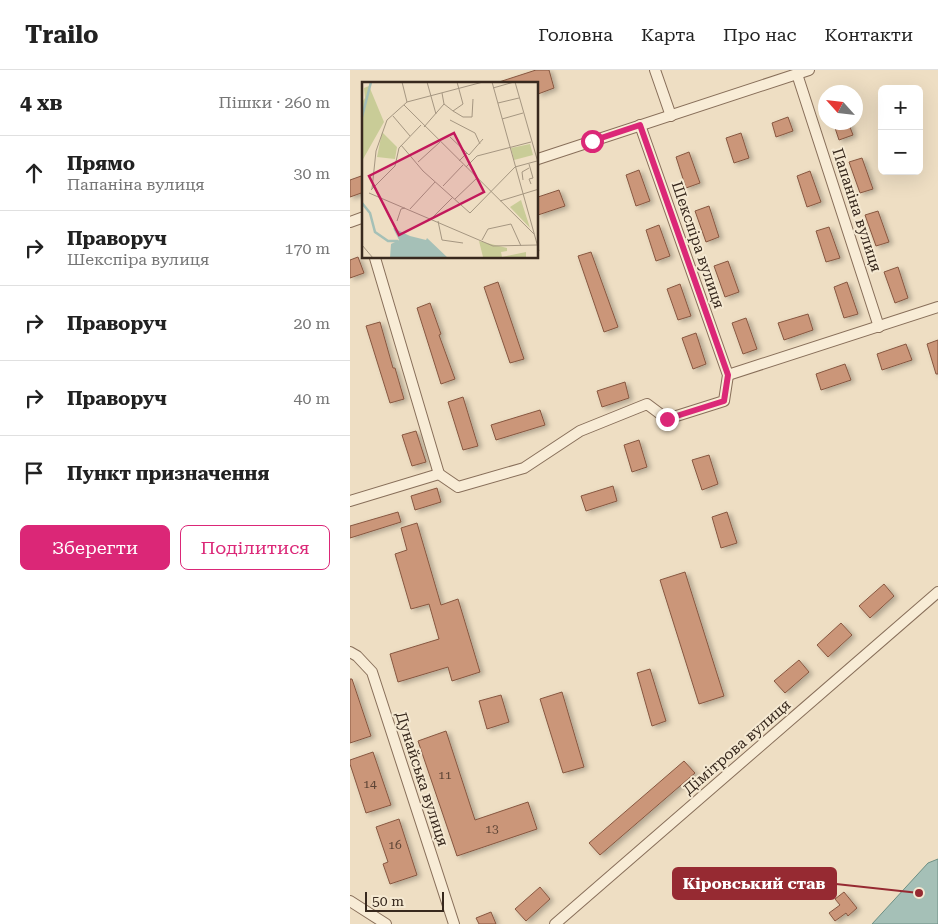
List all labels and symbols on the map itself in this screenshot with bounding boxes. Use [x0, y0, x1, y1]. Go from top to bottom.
inset map [362, 82, 539, 259]
north arrow [818, 85, 863, 130]
route start [581, 130, 604, 153]
street label: Папаніна вулиця [829, 146, 885, 274]
street label: Шекспіра вулиця [668, 179, 728, 311]
route end [656, 408, 679, 431]
street label: Дімітрова вулиця [680, 695, 794, 799]
street label: Дунайська вулиця [392, 709, 452, 849]
house number: 11 [438, 768, 452, 782]
house number: 14 [363, 777, 377, 791]
house number: 13 [485, 822, 499, 836]
house number: 16 [388, 838, 402, 852]
callout: Кіровський став [673, 868, 836, 899]
text: Кіровський став [683, 874, 825, 893]
scale bar [365, 889, 444, 912]

